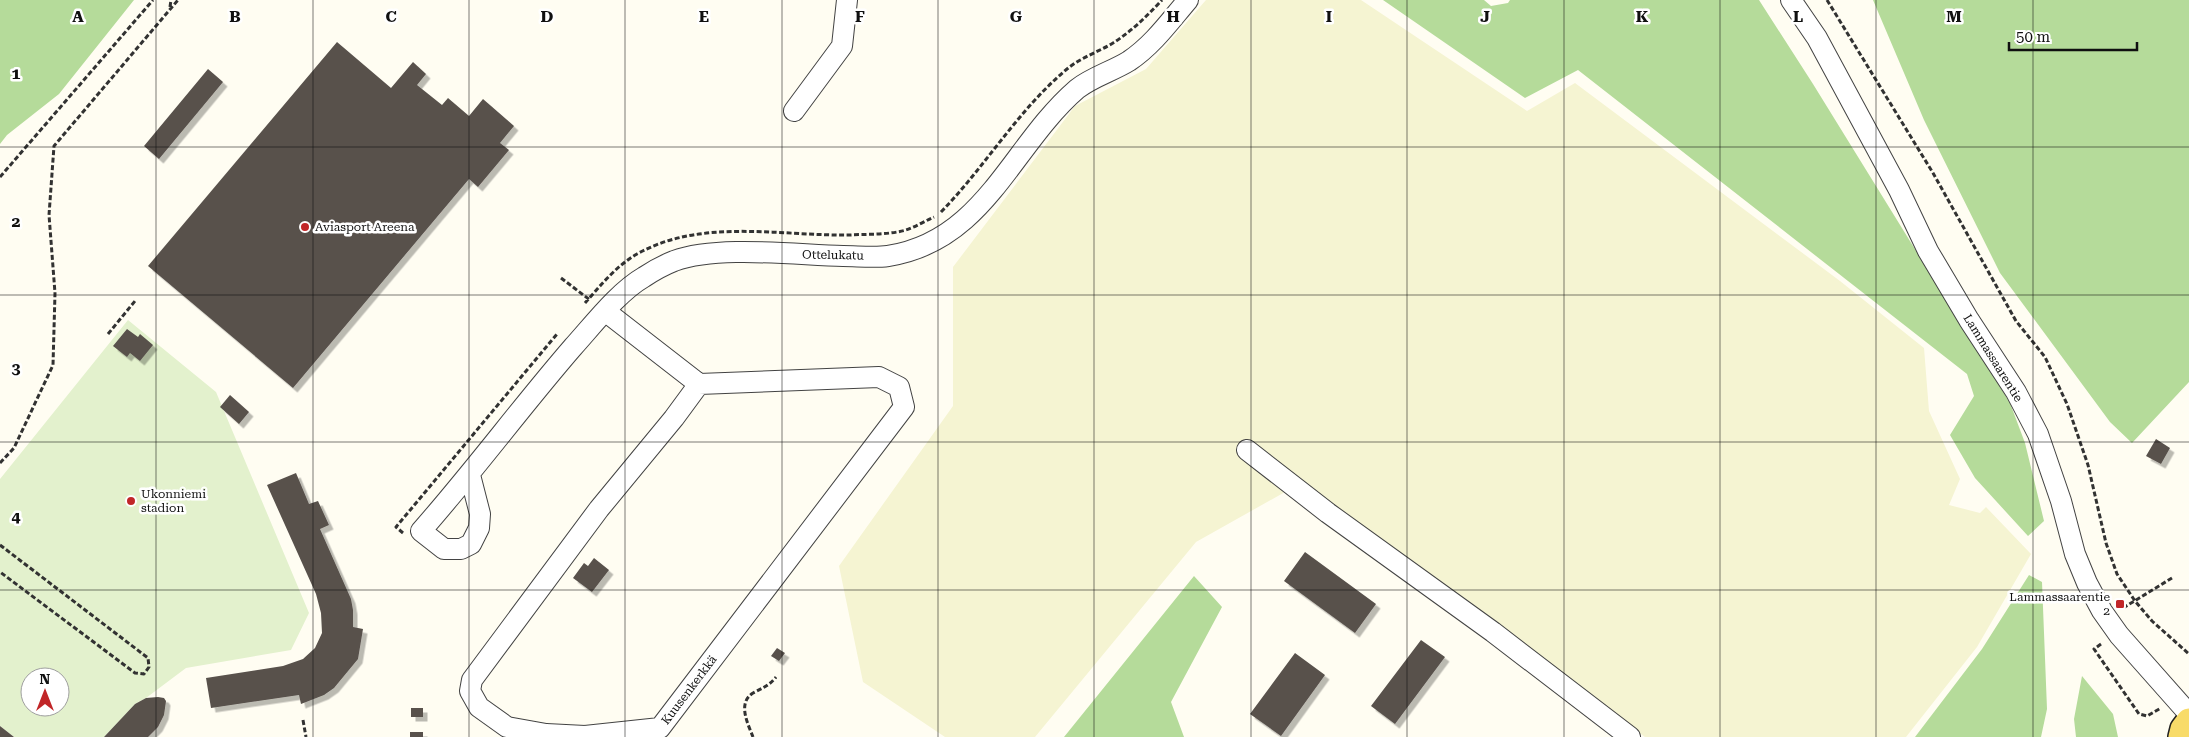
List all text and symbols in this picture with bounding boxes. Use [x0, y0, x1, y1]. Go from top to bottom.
text: A [72, 7, 84, 26]
text: B [229, 7, 241, 26]
text: C [385, 7, 397, 26]
text: D [541, 7, 554, 26]
text: E [699, 7, 709, 26]
text: F [855, 7, 865, 26]
text: G [1010, 7, 1023, 26]
text: H [1166, 7, 1180, 26]
text: I [1326, 7, 1332, 26]
text: J [1480, 7, 1490, 26]
text: K [1636, 7, 1649, 26]
text: L [1793, 7, 1803, 26]
text: M [1946, 7, 1962, 26]
scale bar [2009, 20, 2136, 52]
text: 50 m [2016, 28, 2051, 46]
text: 1 [12, 64, 21, 83]
text: 2 [12, 212, 21, 231]
place label: Aviasport Areena [315, 220, 415, 234]
marker: Aviasport Areena [299, 221, 311, 233]
street label: Ottelukatu [802, 247, 864, 263]
street label: Lammassaarentie [1960, 312, 2026, 405]
text: 3 [12, 359, 21, 378]
place label: Ukonniemi stadion [141, 487, 206, 515]
marker: Ukonniemi stadion [125, 495, 137, 507]
text: 4 [12, 507, 21, 526]
place label: Lammassaarentie 2 [2009, 590, 2110, 618]
marker: Lammassaarentie 2 [2114, 598, 2126, 610]
street label: Kuusenkerkkä [658, 652, 720, 727]
north arrow [20, 667, 70, 717]
text: N [40, 671, 51, 687]

